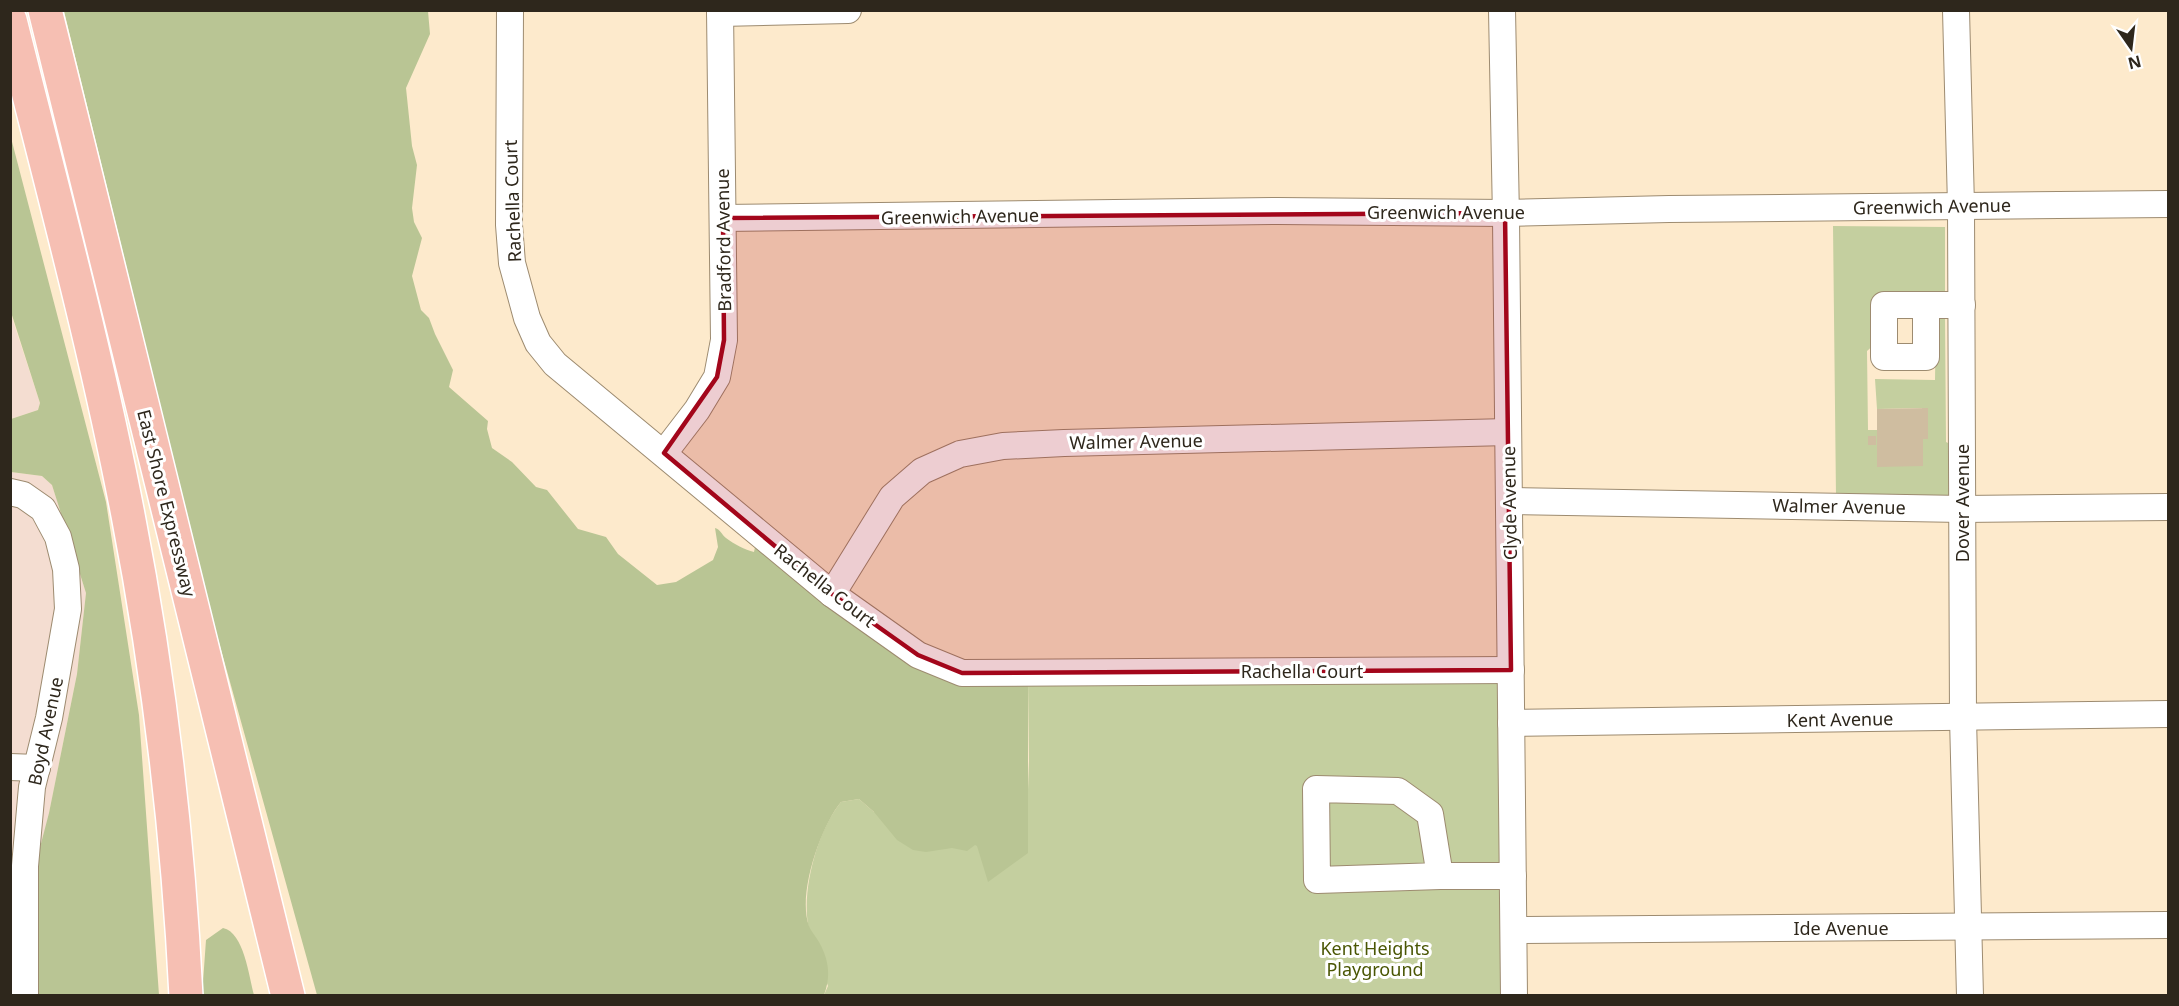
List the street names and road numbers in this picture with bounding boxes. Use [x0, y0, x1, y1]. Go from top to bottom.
street label: Rachella Court [498, 139, 526, 263]
street label: Bradford Avenue [710, 168, 736, 312]
street label: Greenwich Avenue [1853, 193, 2011, 219]
street label: Greenwich Avenue [1367, 200, 1525, 224]
street label: Greenwich Avenue [881, 203, 1039, 229]
street label: East Shore Expressway [132, 407, 202, 600]
street label: Walmer Avenue [1069, 428, 1203, 454]
street label: Dover Avenue [1950, 444, 1974, 562]
street label: Clyde Avenue [1496, 446, 1522, 560]
street label: Walmer Avenue [1772, 493, 1906, 519]
street label: Rachella Court [769, 538, 881, 633]
street label: Rachella Court [1241, 659, 1364, 683]
street label: Boyd Avenue [22, 675, 68, 787]
street label: Kent Avenue [1786, 706, 1894, 732]
street label: Ide Avenue [1793, 916, 1889, 940]

